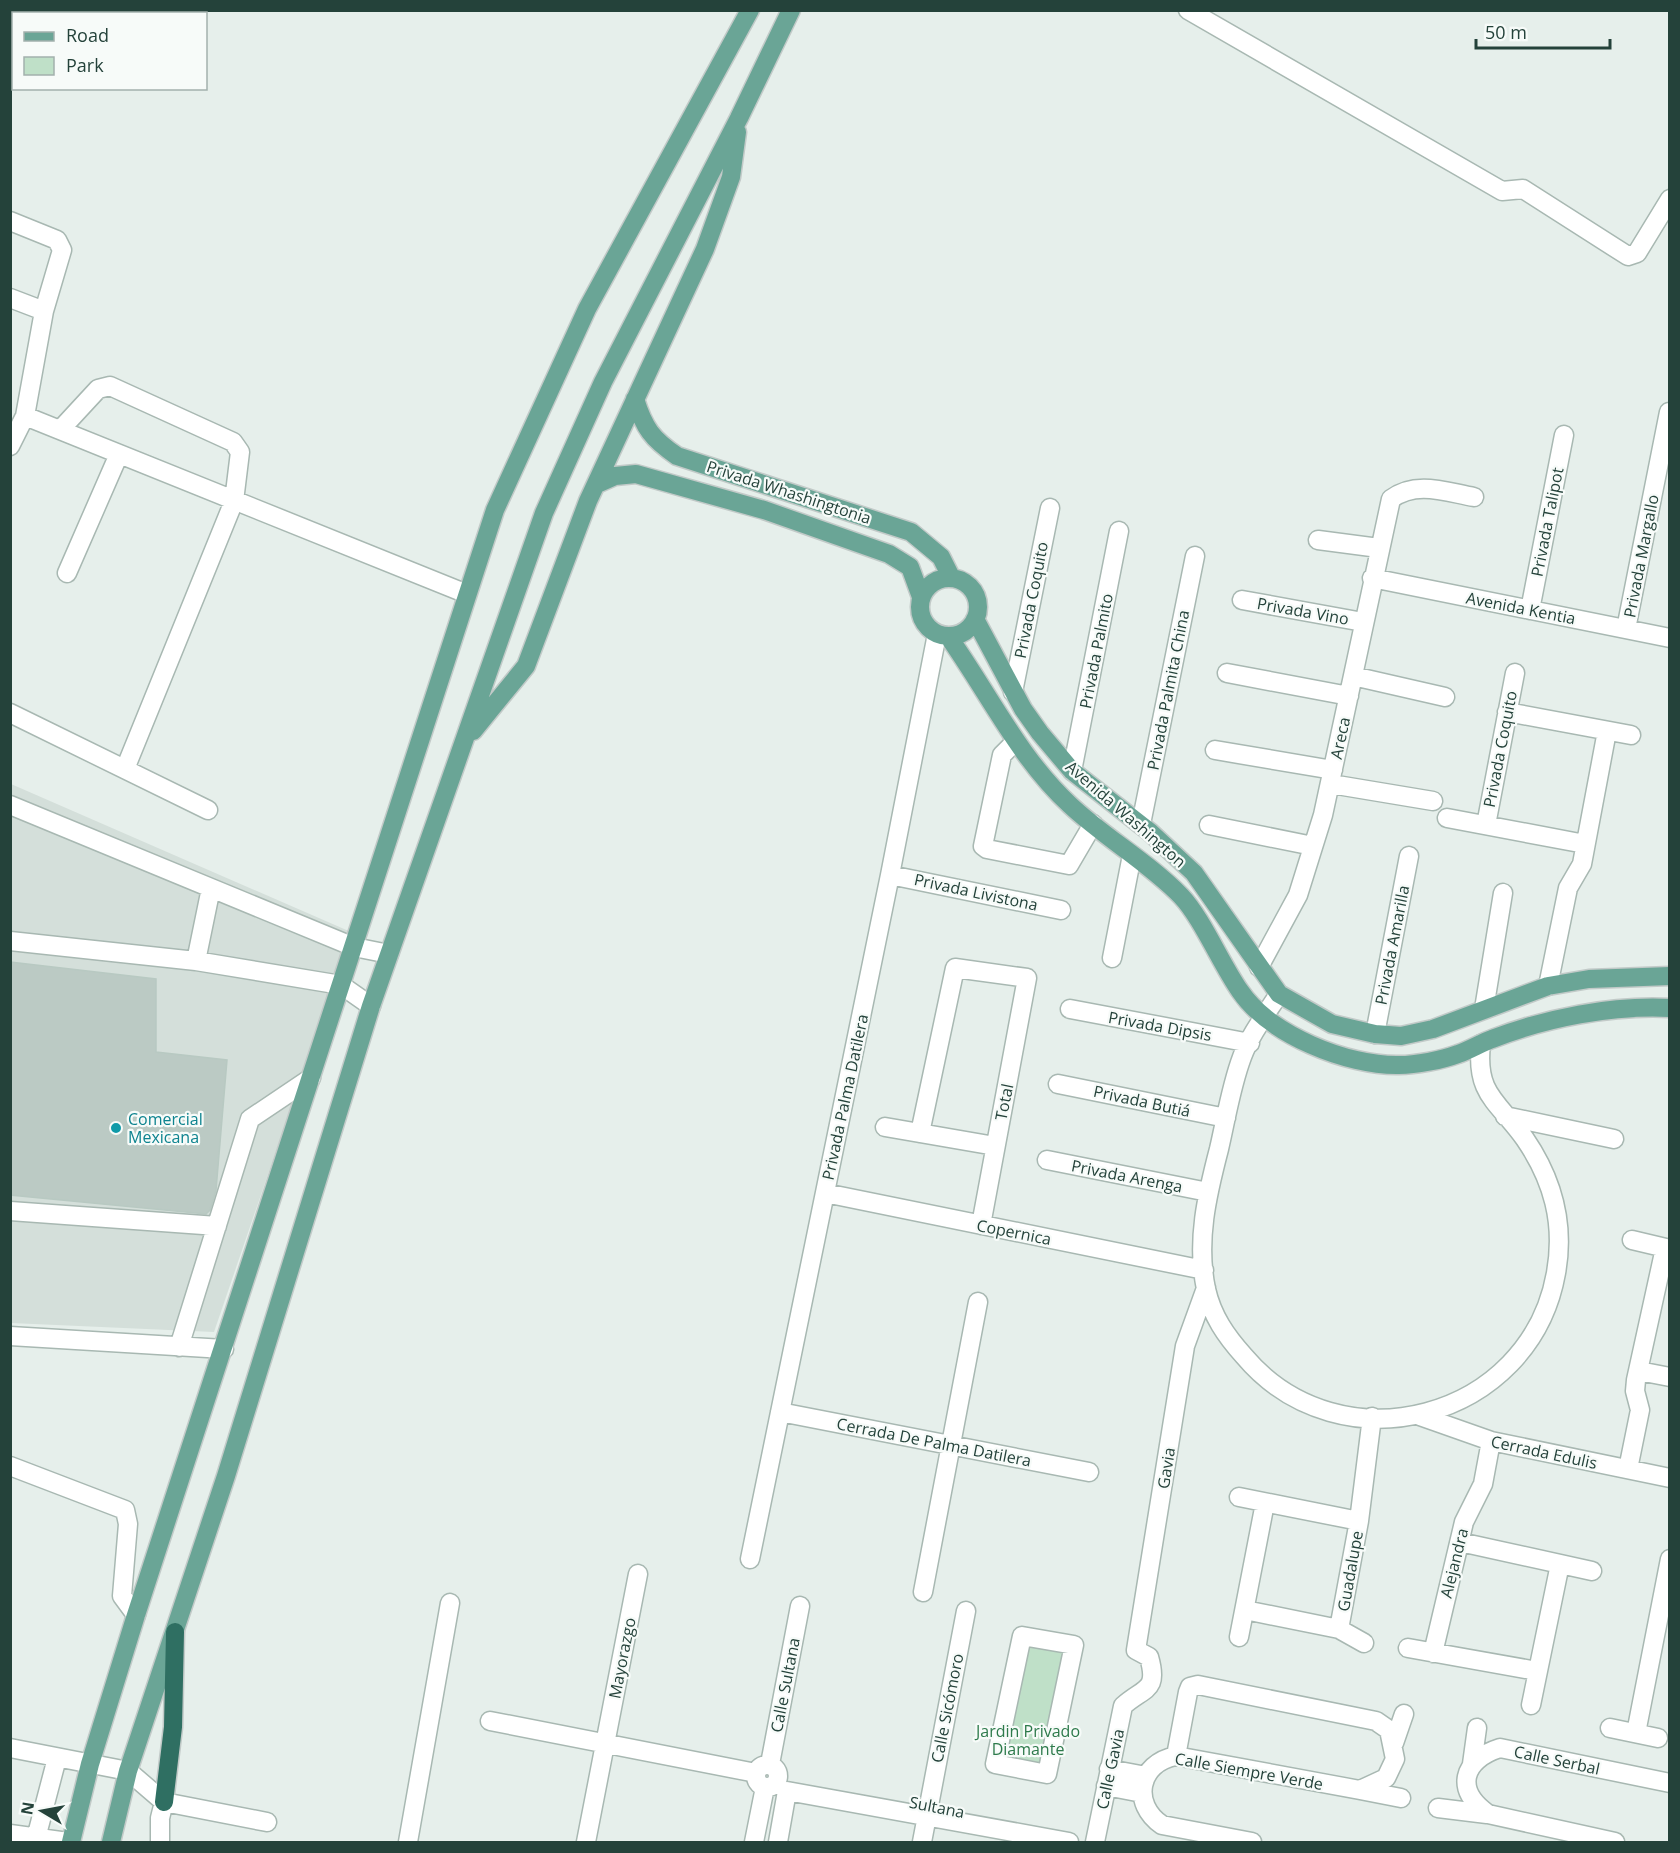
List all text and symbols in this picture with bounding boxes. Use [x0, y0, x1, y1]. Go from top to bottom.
legend [12, 12, 207, 90]
scale bar [1476, 12, 1610, 50]
text: 50 m [1485, 20, 1527, 44]
text: Road [66, 23, 109, 47]
text: Park [66, 53, 104, 77]
street label: Privada Whashingtonia [704, 455, 874, 529]
street label: Privada Talipot [1526, 465, 1568, 578]
street label: Privada Margallo [1618, 493, 1664, 619]
street label: Privada Coquito [1009, 540, 1053, 660]
street label: Avenida Kentia [1464, 587, 1578, 629]
street label: Privada Palmito [1074, 592, 1118, 710]
street label: Privada Vino [1255, 592, 1351, 630]
street label: Privada Palmita China [1142, 608, 1194, 772]
street label: Privada Coquito [1478, 689, 1522, 809]
street label: Areca [1325, 715, 1355, 761]
street label: Avenida Washington [1061, 756, 1191, 872]
street label: Privada Livistona [912, 868, 1040, 916]
street label: Privada Amarilla [1370, 883, 1414, 1007]
street label: Privada Dipsis [1107, 1006, 1213, 1046]
street label: Privada Palma Datilera [817, 1012, 873, 1182]
street label: Privada Butiá [1091, 1080, 1193, 1122]
street label: Total [990, 1082, 1018, 1122]
place label: Comercial Mexicana [128, 1108, 203, 1148]
marker: Comercial Mexicana [109, 1121, 123, 1135]
street label: Privada Arenga [1069, 1154, 1185, 1198]
street label: Copernica [975, 1214, 1053, 1250]
street label: Cerrada De Palma Datilera [835, 1412, 1033, 1472]
street label: Cerrada Edulis [1489, 1430, 1599, 1474]
street label: Gavia [1152, 1446, 1180, 1490]
street label: Alejandra [1435, 1526, 1473, 1600]
street label: Guadalupe [1332, 1529, 1368, 1613]
street label: Mayorazgo [603, 1616, 641, 1700]
street label: Calle Sultana [765, 1636, 805, 1734]
street label: Calle Sicómoro [926, 1651, 968, 1765]
park label: Jardin Privado Diamante [974, 1720, 1080, 1760]
street label: Calle Gavia [1091, 1727, 1129, 1811]
street label: Calle Serbal [1512, 1740, 1602, 1780]
street label: Calle Siempre Verde [1173, 1747, 1325, 1795]
north arrow [12, 1781, 72, 1841]
street label: Sultana [907, 1791, 967, 1823]
text: N [15, 1800, 39, 1817]

